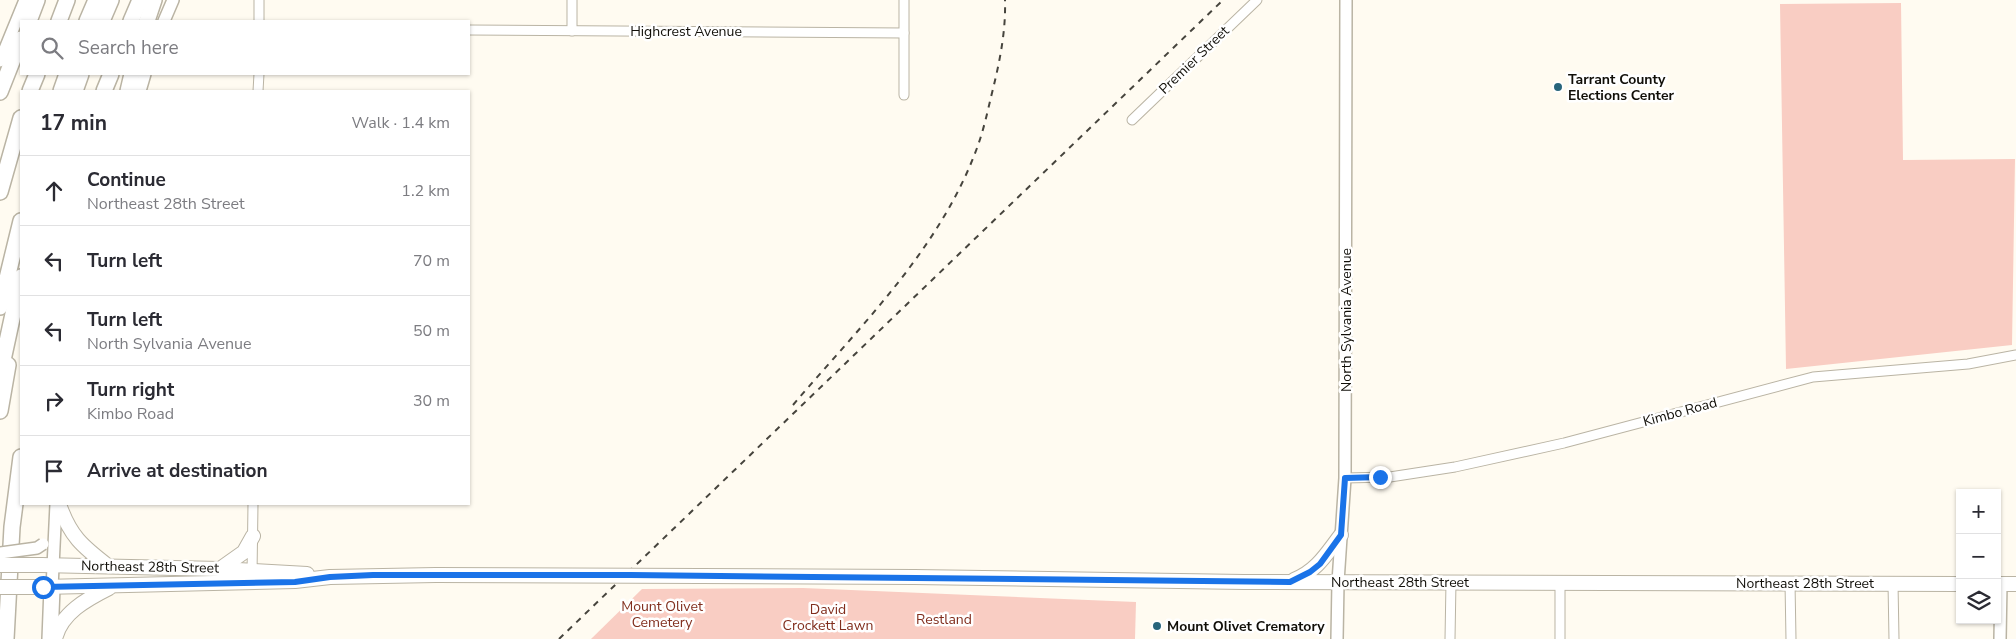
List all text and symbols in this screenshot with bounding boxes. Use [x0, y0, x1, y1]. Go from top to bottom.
search box [20, 20, 470, 75]
street label: Highcrest Avenue [630, 22, 742, 41]
street label: Premier Street [1155, 22, 1233, 98]
icon: search [38, 34, 66, 62]
text: Search here [78, 35, 179, 61]
place label: Tarrant County Elections Center [1568, 70, 1674, 105]
marker: Tarrant County Elections Center [1552, 81, 1564, 93]
text: 17 min [40, 109, 107, 137]
text: Walk · 1.4 km [352, 112, 450, 134]
text: Continue [87, 167, 166, 193]
icon: ahead [40, 177, 68, 205]
text: 1.2 km [401, 180, 450, 202]
text: Northeast 28th Street [87, 193, 245, 215]
icon: left [40, 247, 68, 275]
text: Turn left [87, 248, 162, 274]
street label: North Sylvania Avenue [1337, 248, 1356, 392]
text: 70 m [413, 250, 450, 272]
text: Turn left [87, 307, 162, 333]
icon: left [40, 317, 68, 345]
text: 50 m [413, 320, 450, 342]
text: North Sylvania Avenue [87, 333, 252, 355]
text: Turn right [87, 377, 174, 403]
icon: right [40, 387, 68, 415]
text: 30 m [413, 390, 450, 412]
street label: Kimbo Road [1641, 393, 1719, 431]
text: Kimbo Road [87, 403, 174, 425]
icon: arrive [40, 457, 68, 485]
text: Arrive at destination [87, 458, 268, 484]
route end [1369, 466, 1392, 489]
map controls [1956, 489, 2001, 624]
button: + [1956, 489, 2001, 534]
button: − [1956, 534, 2001, 579]
street label: Northeast 28th Street [81, 556, 219, 578]
street label: Northeast 28th Street [1331, 573, 1469, 592]
street label: Northeast 28th Street [1736, 574, 1874, 593]
route start [32, 576, 55, 599]
button: layers [1956, 579, 2001, 624]
park label: Mount Olivet Cemetery [621, 597, 703, 632]
park label: David Crockett Lawn [783, 600, 873, 635]
park label: Restland [916, 610, 972, 629]
place label: Mount Olivet Crematory [1167, 617, 1325, 636]
marker: Mount Olivet Crematory [1151, 620, 1163, 632]

